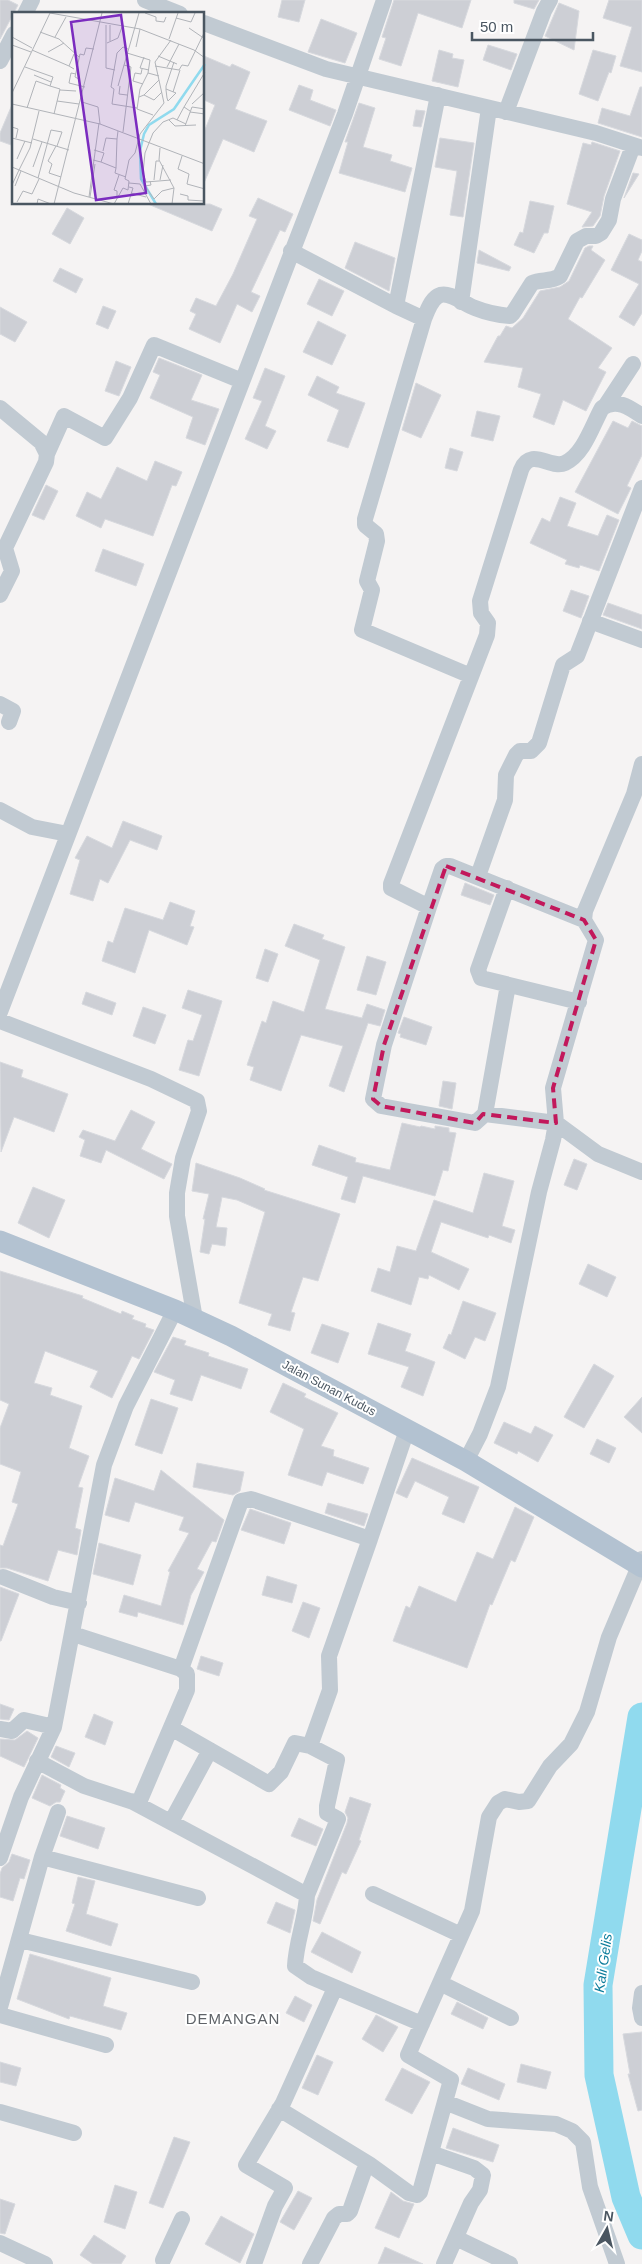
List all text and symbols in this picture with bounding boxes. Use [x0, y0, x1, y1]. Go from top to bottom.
scale bar [472, 10, 593, 42]
inset map [12, 12, 205, 205]
text: 50 m [480, 18, 513, 35]
street label: Jalan Sunan Kudus [280, 1357, 378, 1419]
water label: Kali Gelis [591, 1933, 615, 1993]
district label: DEMANGAN [186, 2010, 280, 2027]
north arrow [582, 2204, 632, 2254]
text: N [603, 2207, 615, 2225]

